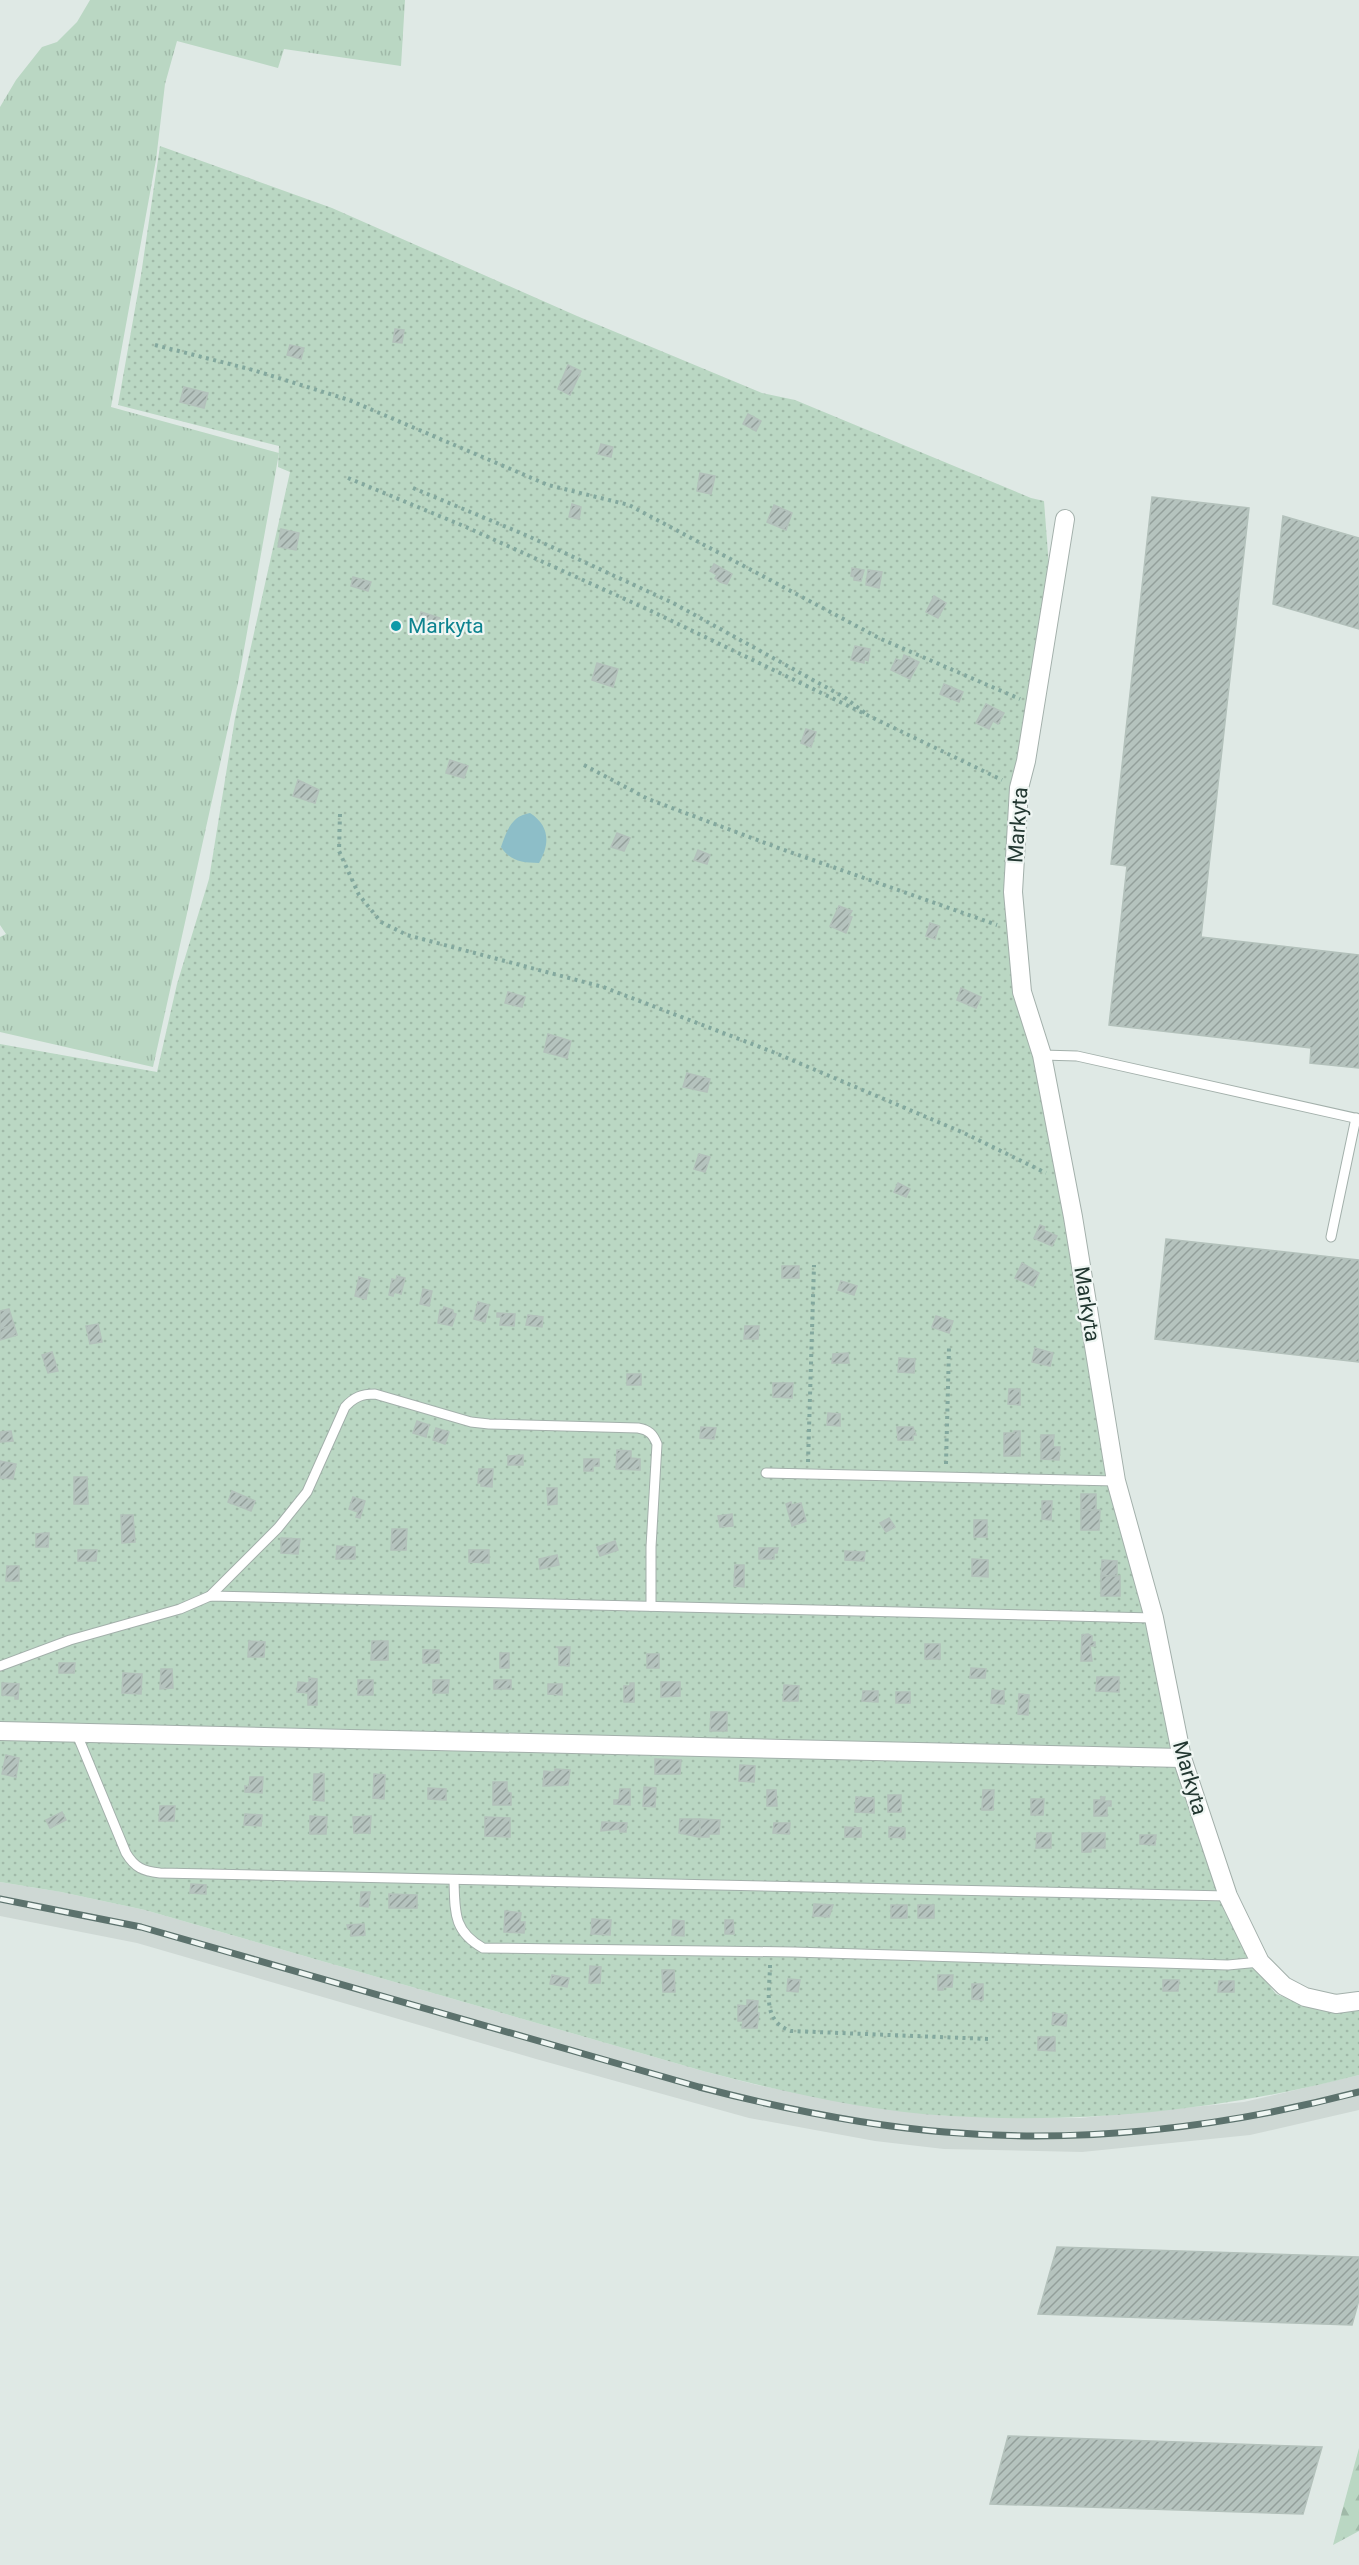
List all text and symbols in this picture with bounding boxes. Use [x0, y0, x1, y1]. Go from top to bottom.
place label: Markyta [408, 614, 484, 638]
marker: Markyta [389, 619, 403, 633]
street label: Markyta [1003, 786, 1033, 864]
street label: Markyta [1069, 1265, 1105, 1343]
street label: Markyta [1168, 1738, 1212, 1818]

